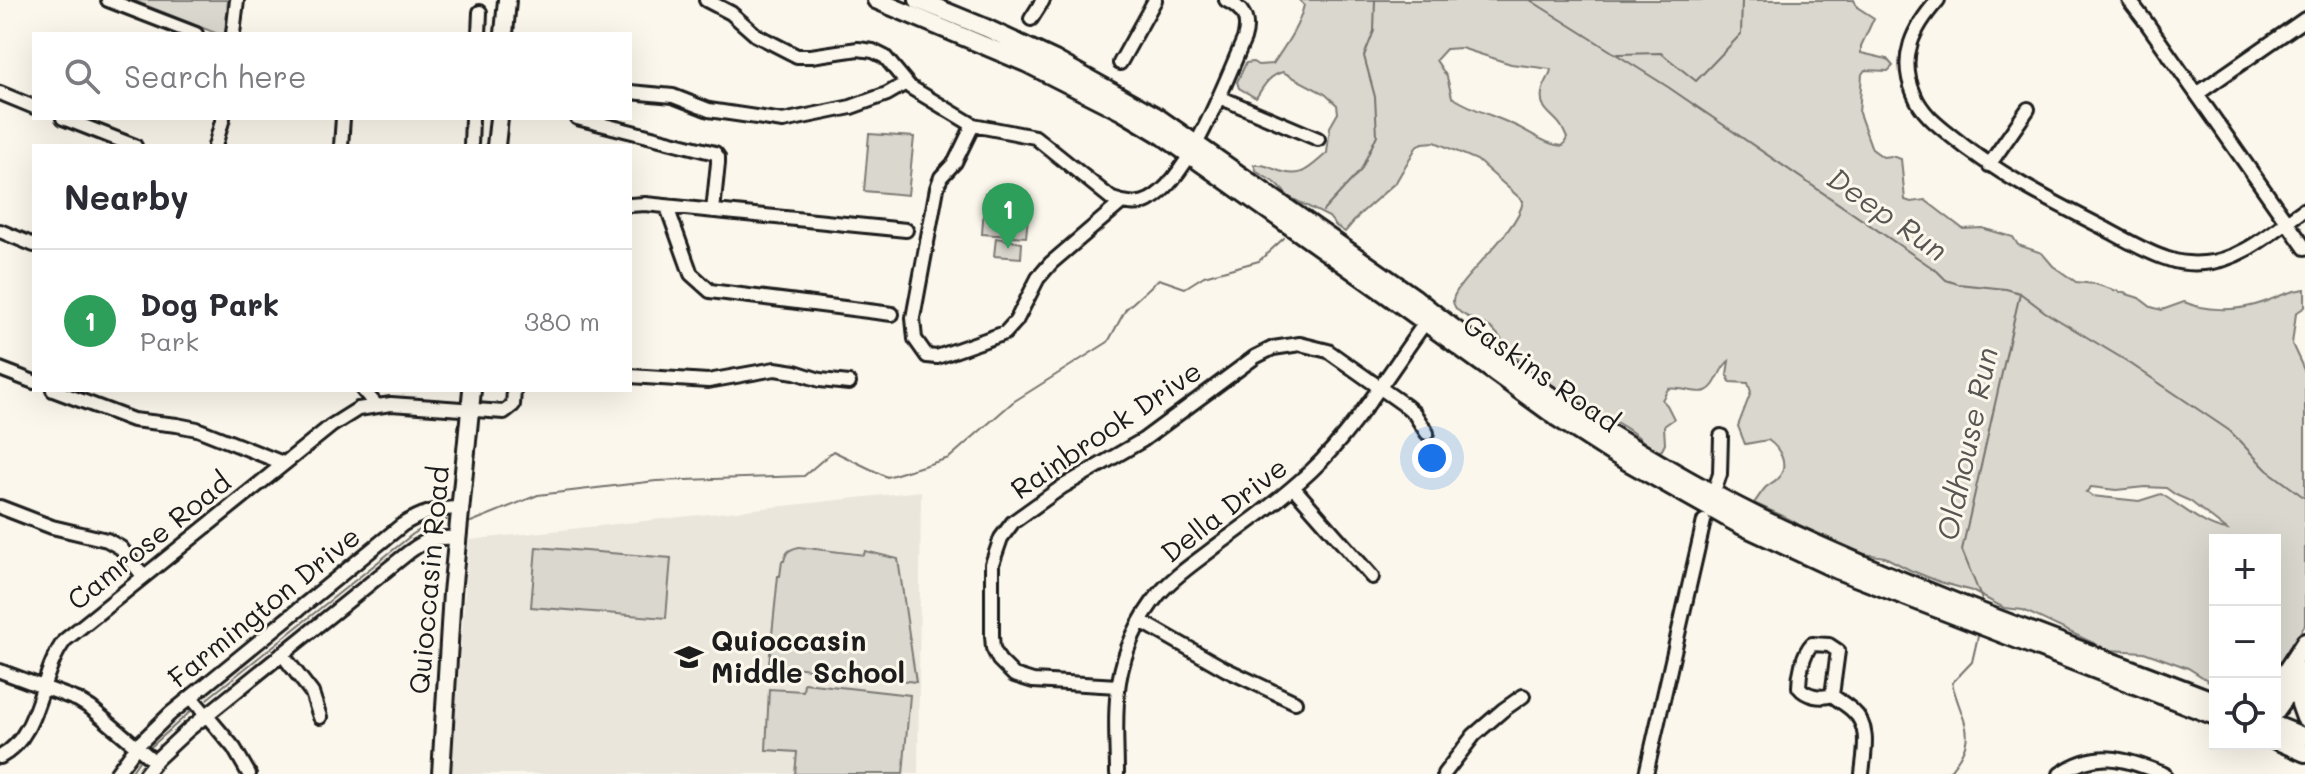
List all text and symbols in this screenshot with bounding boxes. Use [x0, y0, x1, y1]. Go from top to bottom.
search box [32, 32, 632, 120]
icon: search [60, 54, 104, 98]
text: Search here [124, 56, 307, 96]
water label: Deep Run [1820, 157, 1956, 269]
text: Nearby [64, 174, 189, 219]
pin: 1 [982, 183, 1034, 249]
text: Dog Park [140, 284, 279, 324]
text: 1 [84, 304, 96, 338]
text: 380 m [524, 304, 600, 338]
street label: Gaskins Road [1456, 305, 1627, 439]
text: Park [140, 324, 199, 358]
water label: Oldhouse Run [1926, 343, 2006, 544]
street label: Rainbrook Drive [1003, 352, 1208, 506]
your location [1412, 438, 1452, 478]
street label: Della Drive [1153, 449, 1294, 570]
street label: Camrose Road [59, 463, 237, 617]
street label: Quioccasin Road [400, 464, 456, 696]
street label: Farmington Drive [160, 518, 367, 695]
map controls [2209, 534, 2281, 750]
button: + [2209, 534, 2281, 606]
button: − [2209, 606, 2281, 678]
place label: Quioccasin Middle School [711, 622, 905, 690]
school or university icon: Quioccasin Middle School [674, 642, 704, 672]
button: locate [2209, 678, 2281, 750]

